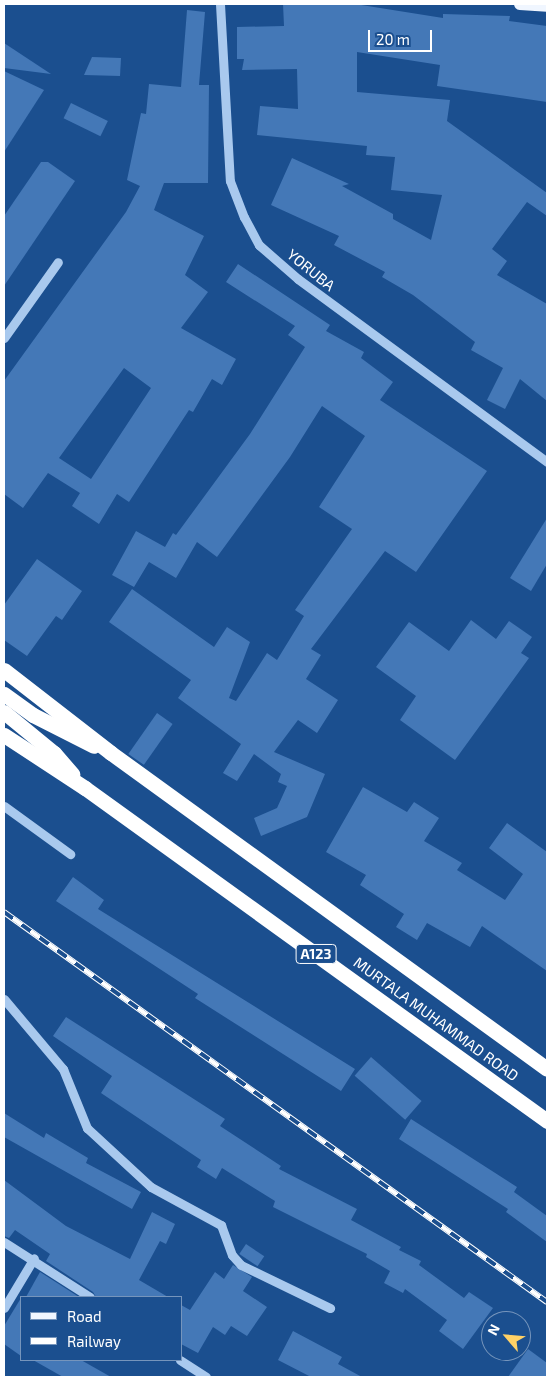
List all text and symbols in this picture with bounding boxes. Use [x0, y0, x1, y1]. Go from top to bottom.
scale bar [371, 20, 435, 52]
text: 20 m [376, 30, 410, 48]
street label: YORUBA [283, 245, 339, 295]
road number: A123 [295, 942, 337, 966]
street label: MURTALA MUHAMMAD ROAD [350, 953, 522, 1085]
legend [20, 1296, 182, 1361]
text: Road [67, 1307, 102, 1325]
north arrow [481, 1311, 531, 1361]
text: N [483, 1321, 503, 1338]
text: Railway [67, 1332, 121, 1350]

